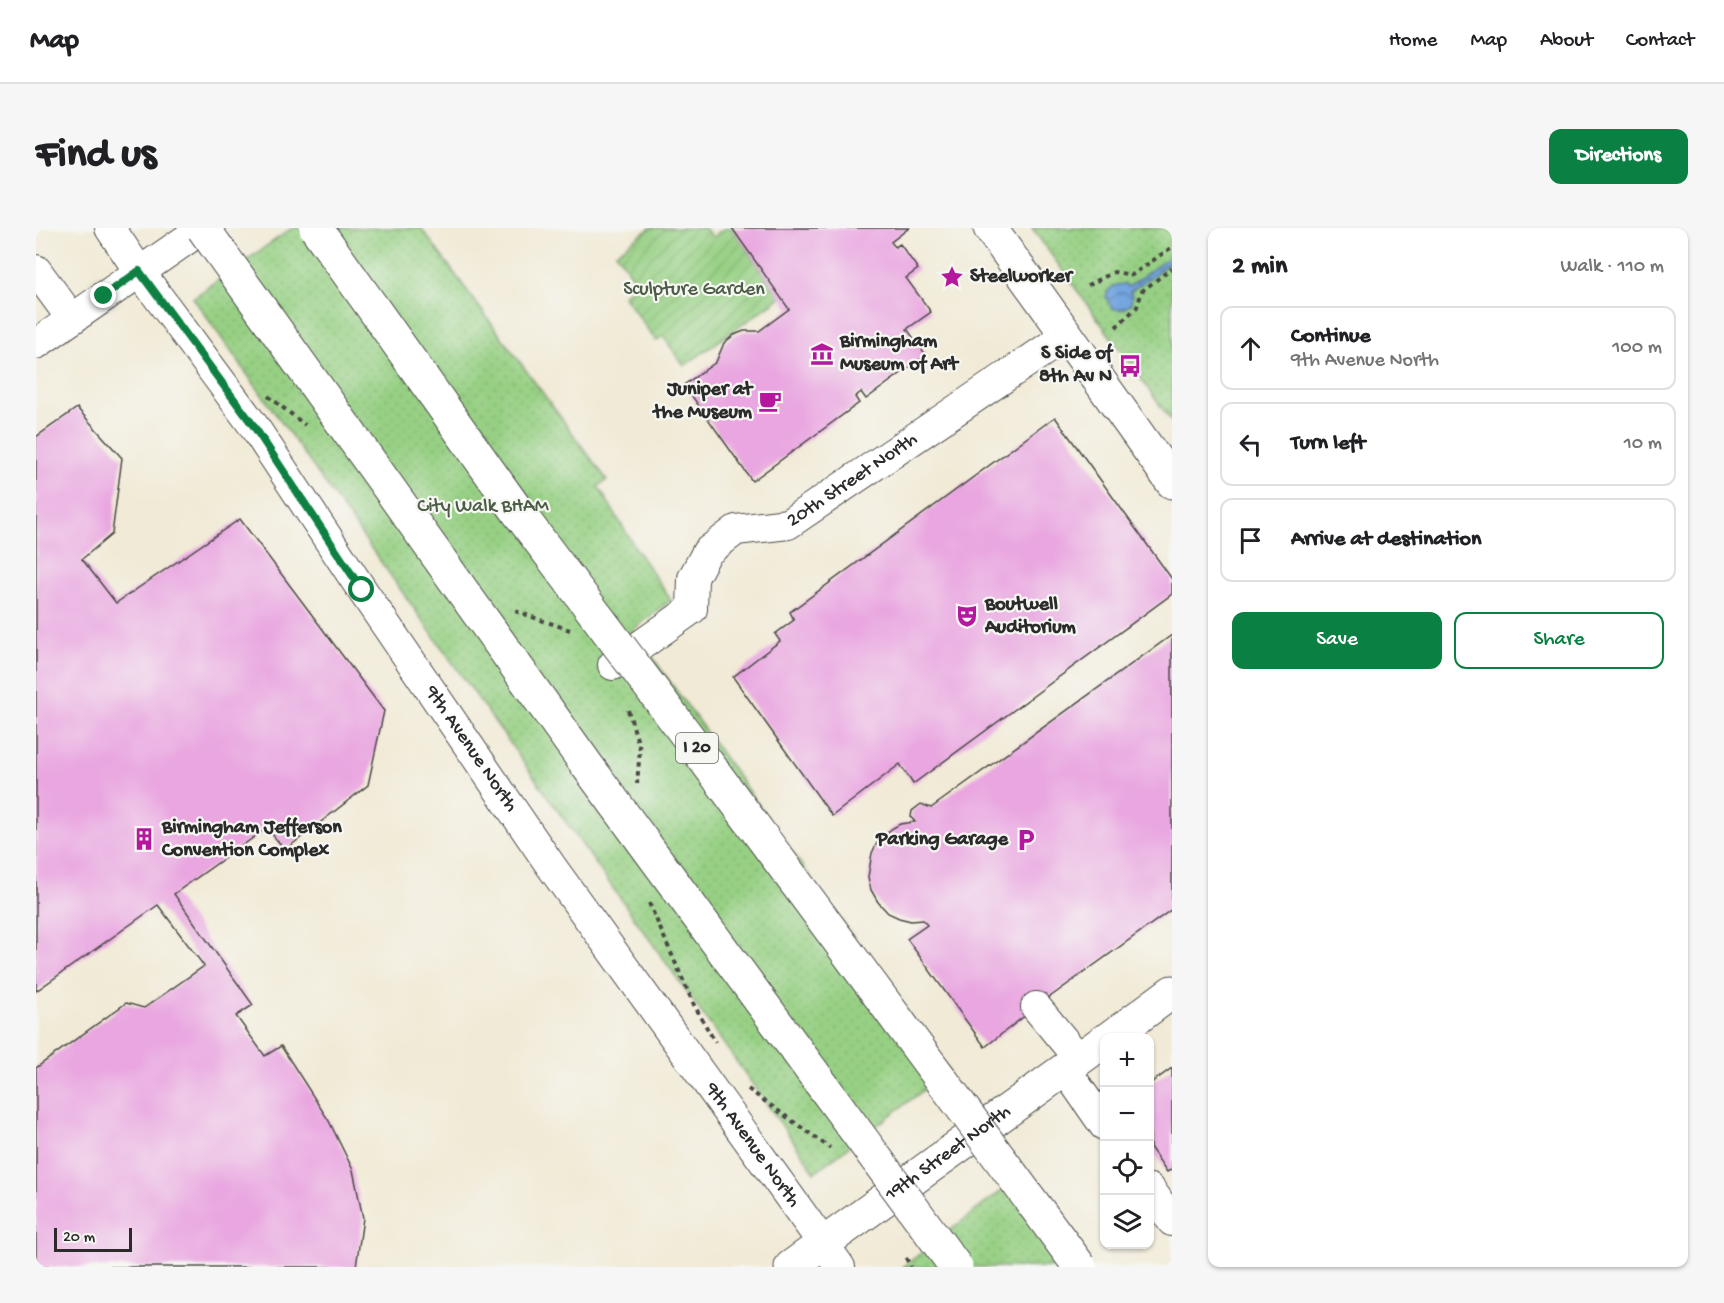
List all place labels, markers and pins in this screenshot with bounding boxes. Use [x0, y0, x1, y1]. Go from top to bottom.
place icon: Steelworker [939, 264, 965, 290]
place label: Steelworker [970, 266, 1074, 289]
place label: Birmingham Museum of Art [839, 331, 959, 377]
museum icon: Birmingham Museum of Art [809, 341, 835, 367]
place label: S Side of 8th Av N [1039, 343, 1114, 389]
bus stop icon: S Side of 8th Av N [1117, 353, 1143, 379]
place label: Juniper at the Museum [652, 379, 754, 425]
cafe icon: Juniper at the Museum [757, 388, 783, 414]
place label: Boutwell Auditorium [984, 594, 1077, 640]
theatre icon: Boutwell Auditorium [954, 603, 980, 629]
place label: Birmingham Jefferson Convention Complex [161, 817, 342, 863]
building icon: Birmingham Jefferson Convention Complex [131, 826, 157, 852]
parking icon: Parking Garage [1013, 827, 1039, 853]
place label: Parking Garage [875, 829, 1009, 852]

